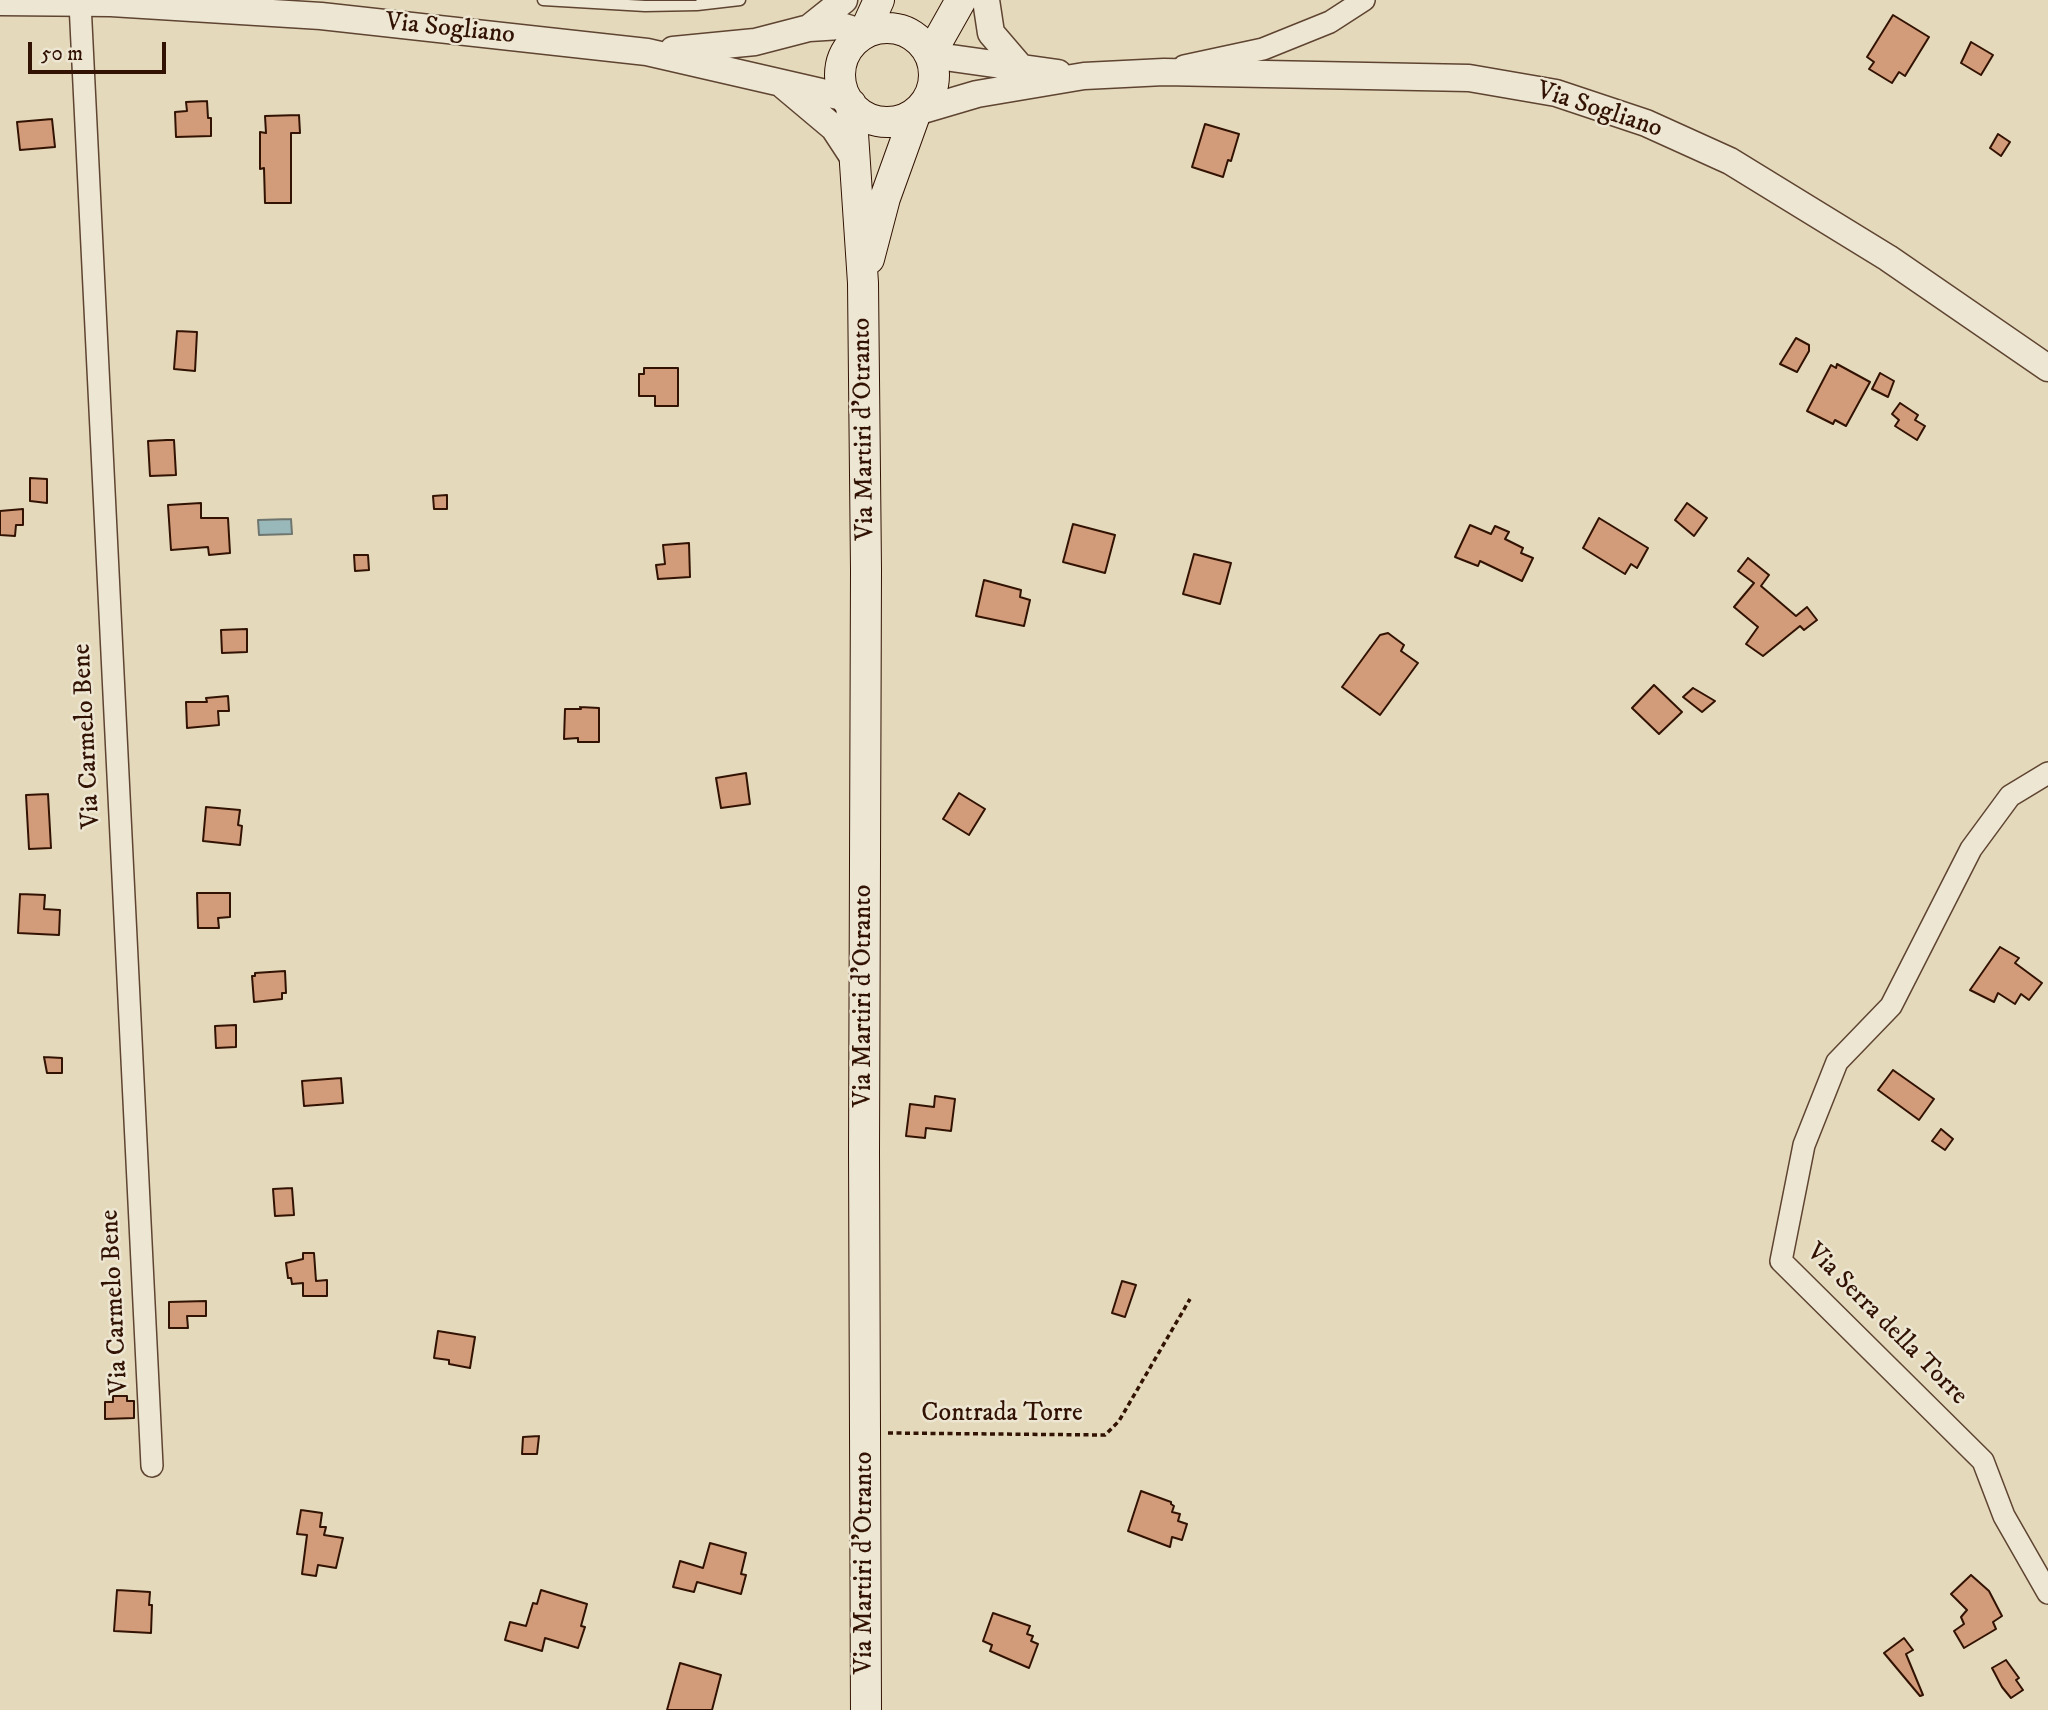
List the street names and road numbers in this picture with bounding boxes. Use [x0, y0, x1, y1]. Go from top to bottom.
street label: Via Sogliano [384, 8, 516, 52]
street label: Via Sogliano [1532, 76, 1666, 146]
street label: Via Martiri d'Otranto [847, 317, 883, 541]
street label: Via Carmelo Bene [68, 643, 108, 829]
street label: Via Martiri d'Otranto [849, 885, 881, 1107]
street label: Via Carmelo Bene [96, 1209, 136, 1395]
street label: Via Serra della Torre [1799, 1238, 1973, 1412]
street label: Contrada Torre [921, 1399, 1083, 1431]
street label: Via Martiri d'Otranto [850, 1452, 882, 1674]

